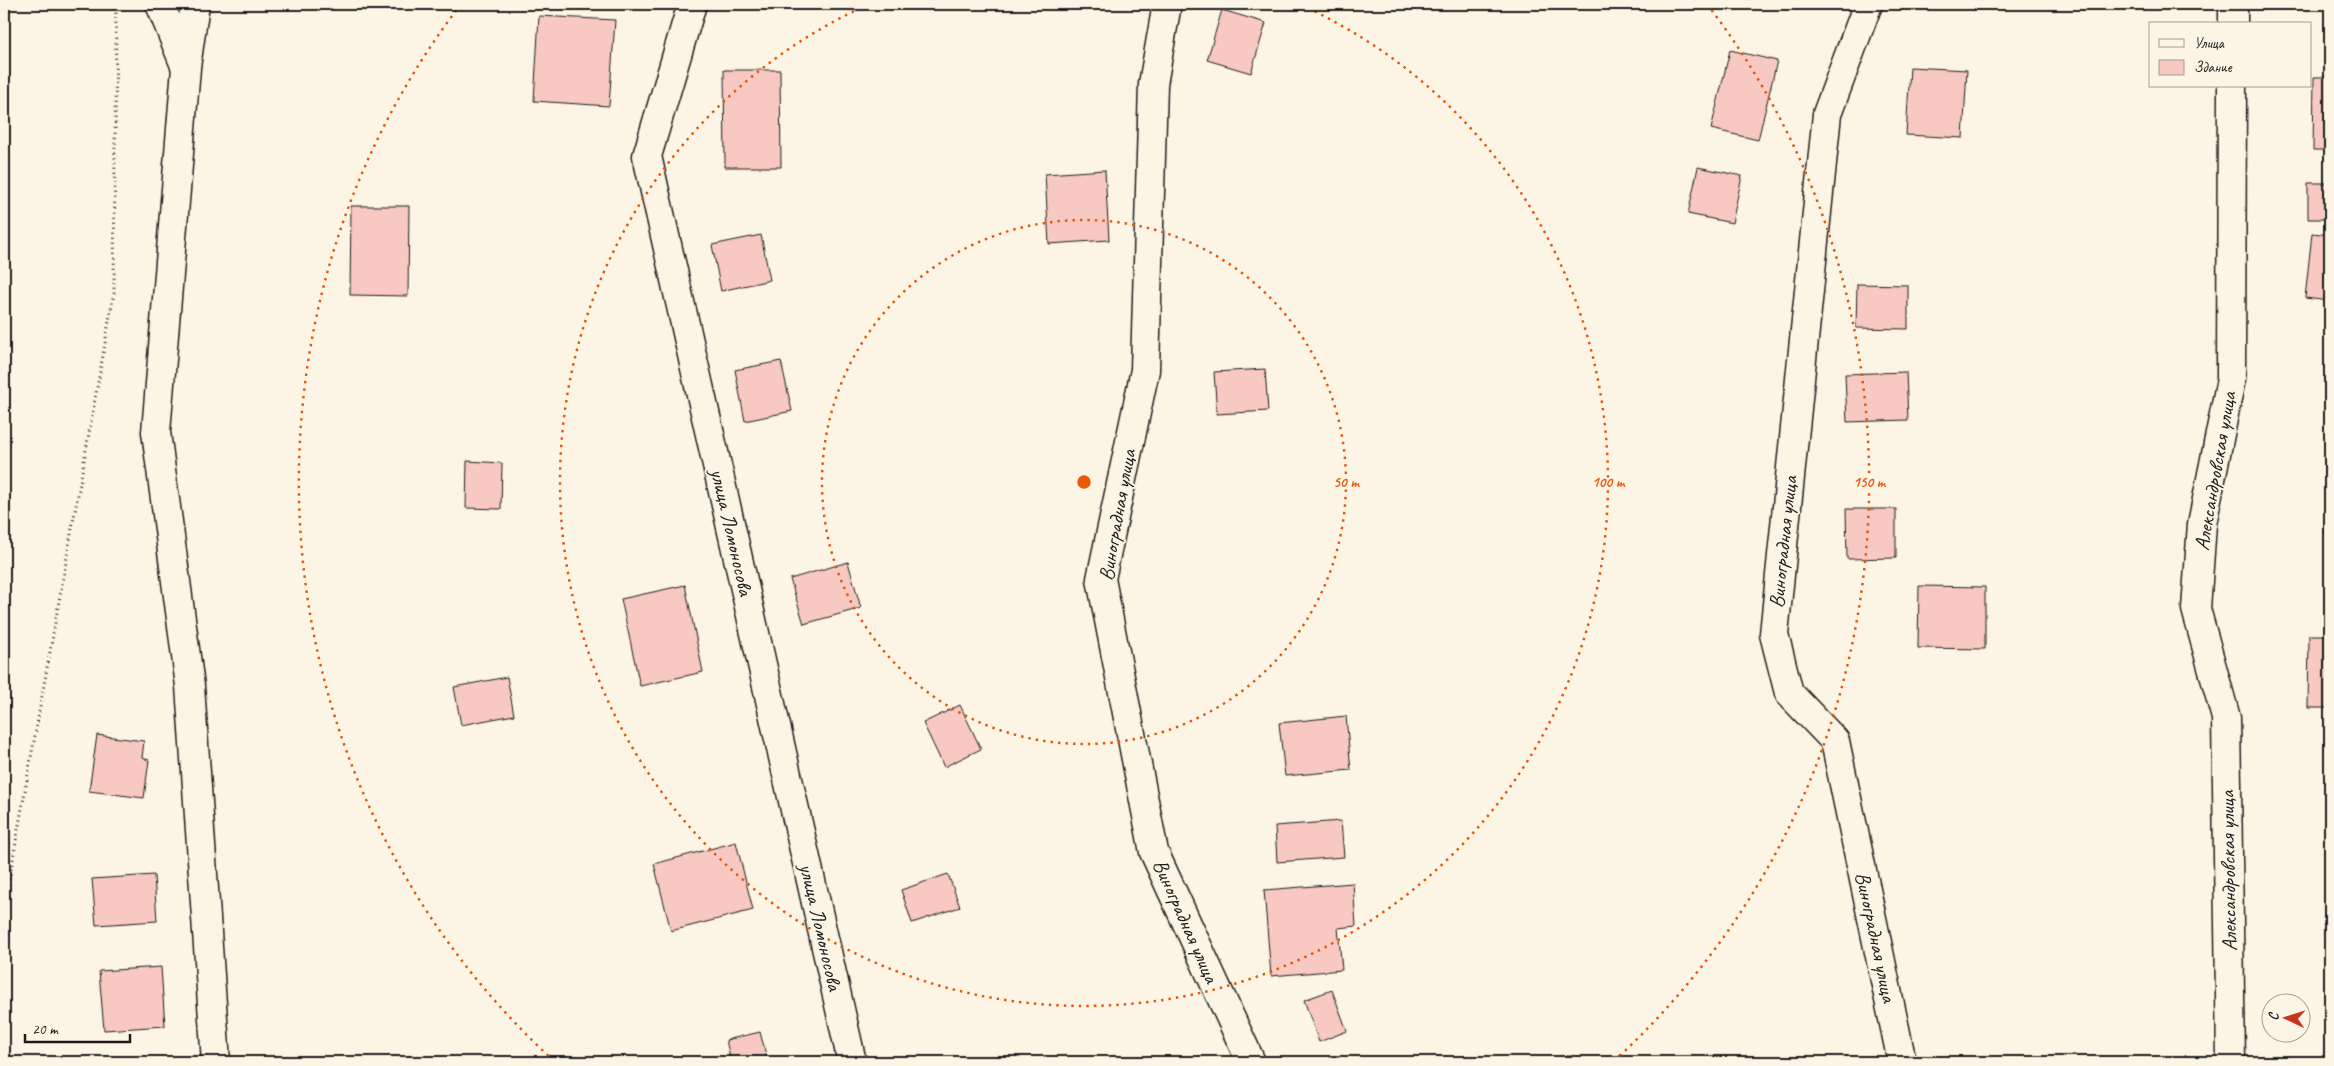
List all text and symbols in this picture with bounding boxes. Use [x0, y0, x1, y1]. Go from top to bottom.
legend [2149, 22, 2312, 88]
text: Улица [2194, 34, 2225, 53]
text: Здание [2194, 58, 2233, 77]
street label: Александровская улица [2188, 388, 2242, 552]
street label: Виноградная улица [1093, 446, 1142, 582]
street label: улица Ломоносова [704, 464, 760, 600]
centre of rings [1075, 473, 1093, 491]
text: 50 m [1333, 473, 1360, 492]
text: 100 m [1592, 473, 1626, 492]
street label: Виноградная улица [1763, 473, 1803, 609]
text: 150 m [1853, 473, 1887, 492]
street label: Александровская улица [2214, 789, 2242, 951]
street label: Виноградная улица [1147, 855, 1225, 988]
street label: улица Ломоносова [793, 859, 849, 995]
street label: Виноградная улица [1850, 870, 1903, 1006]
north arrow [2262, 994, 2312, 1044]
scale bar [25, 1011, 130, 1043]
text: С [2265, 1011, 2282, 1021]
text: 20 m [32, 1020, 59, 1039]

